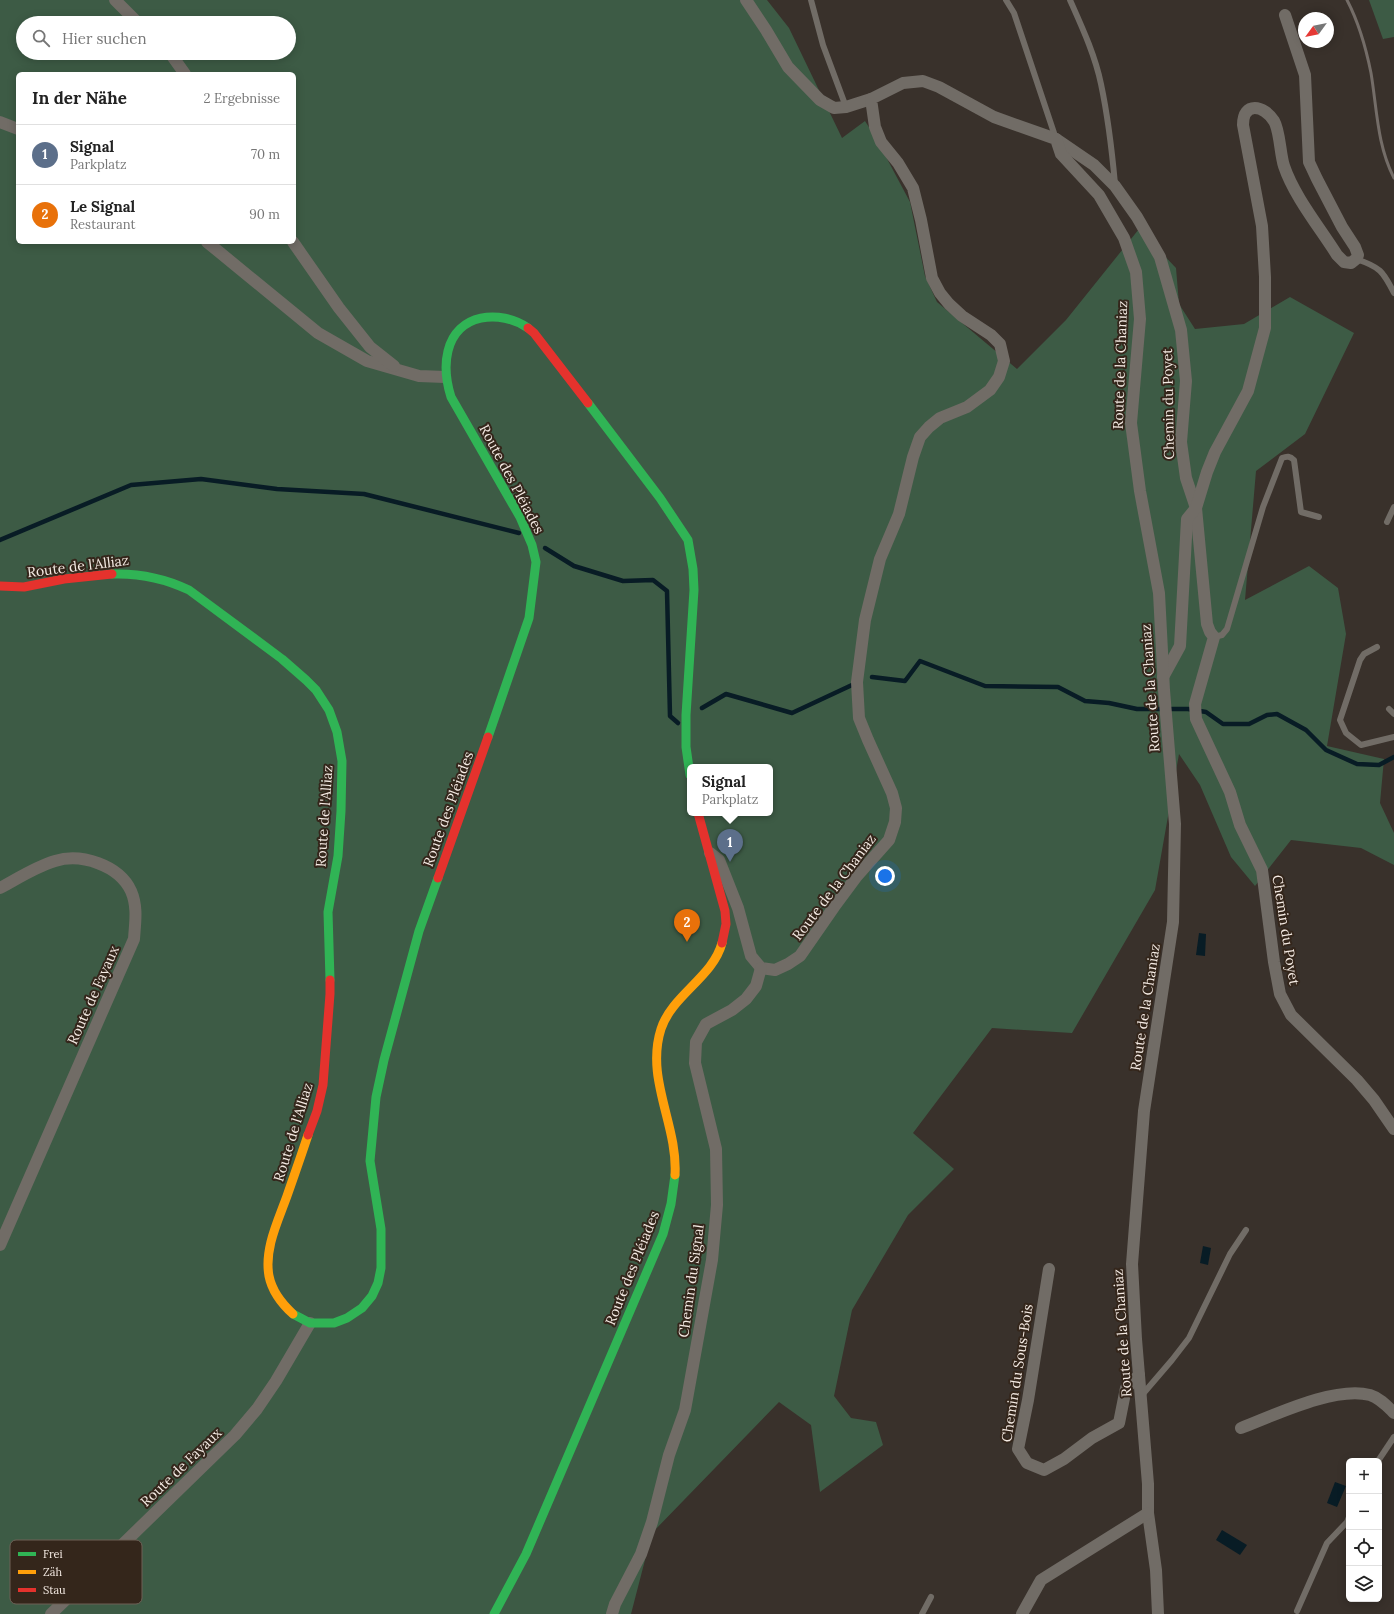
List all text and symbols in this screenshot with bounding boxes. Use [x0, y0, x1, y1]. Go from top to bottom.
north arrow [1298, 12, 1334, 48]
search box [16, 16, 296, 60]
icon: search [30, 27, 52, 49]
text: Hier suchen [62, 29, 146, 48]
text: In der Nähe [32, 87, 127, 109]
text: 2 Ergebnisse [204, 90, 280, 107]
text: Signal [70, 137, 114, 156]
text: 1 [42, 146, 48, 163]
text: 70 m [251, 146, 280, 163]
text: Parkplatz [70, 156, 127, 173]
text: Le Signal [70, 197, 135, 216]
text: 2 [42, 206, 48, 223]
text: 90 m [249, 206, 280, 223]
text: Restaurant [70, 216, 136, 233]
street label: Route de la Chaniaz [1109, 300, 1131, 430]
street label: Chemin du Poyet [1158, 348, 1178, 460]
street label: Route des Pléiades [476, 421, 548, 537]
street label: Route de l'Alliaz [26, 551, 130, 581]
street label: Route de la Chaniaz [1137, 623, 1163, 753]
street label: Route des Pléiades [419, 749, 477, 869]
street label: Route de l'Alliaz [311, 764, 337, 868]
popup [687, 764, 773, 816]
text: Signal [702, 772, 746, 791]
text: Parkplatz [702, 791, 758, 808]
pin: 1 [717, 829, 743, 862]
street label: Route de la Chaniaz [788, 830, 880, 944]
your location [875, 866, 895, 886]
street label: Chemin du Poyet [1268, 874, 1304, 987]
pin: 2 [674, 909, 700, 942]
street label: Route de Fayaux [63, 942, 123, 1047]
street label: Route de la Chaniaz [1126, 942, 1164, 1072]
street label: Route de l'Alliaz [269, 1080, 317, 1184]
street label: Route des Pléiades [601, 1208, 663, 1328]
street label: Chemin du Signal [674, 1223, 708, 1339]
street label: Route de la Chaniaz [1109, 1268, 1135, 1398]
street label: Chemin du Sous-Bois [997, 1303, 1037, 1443]
street label: Route de Fayaux [137, 1423, 226, 1510]
map controls [1346, 1458, 1382, 1602]
button: + [1346, 1458, 1382, 1494]
button: − [1346, 1494, 1382, 1530]
button: locate [1346, 1530, 1382, 1566]
legend [10, 1540, 142, 1604]
text: Frei [43, 1547, 63, 1561]
text: Zäh [43, 1565, 62, 1579]
button: layers [1346, 1566, 1382, 1602]
text: Stau [43, 1583, 66, 1597]

